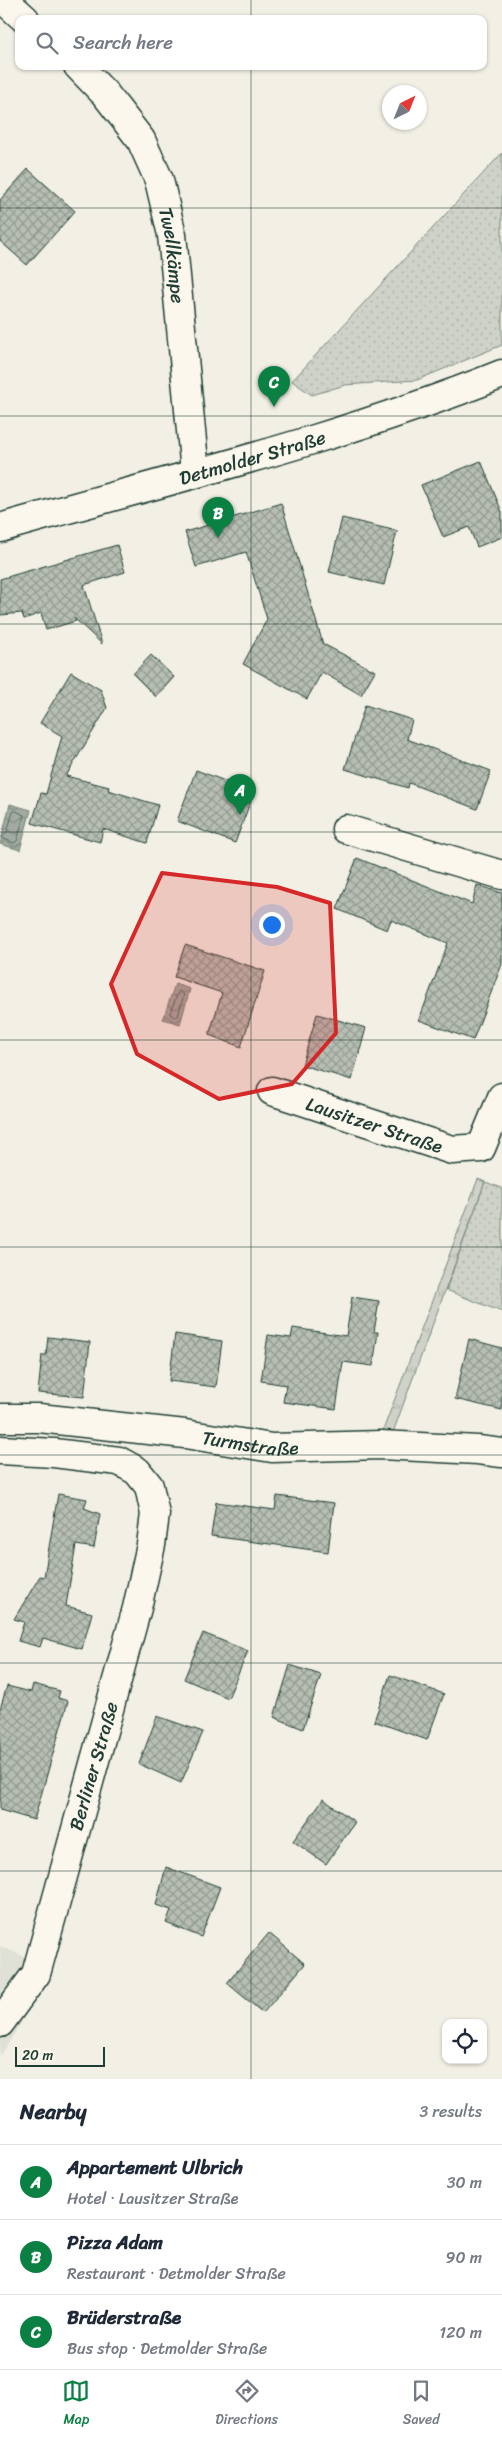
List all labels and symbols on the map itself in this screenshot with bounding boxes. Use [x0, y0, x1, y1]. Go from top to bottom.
north arrow [382, 85, 427, 130]
street label: Twellkämpe [149, 204, 195, 305]
pin: C [258, 366, 290, 407]
street label: Detmolder Straße [175, 421, 330, 495]
pin: B [202, 497, 234, 538]
pin: A [224, 774, 256, 815]
your location [259, 912, 285, 938]
street label: Lausitzer Straße [302, 1087, 447, 1163]
street label: Turmstraße [200, 1421, 299, 1466]
street label: Berliner Straße [59, 1698, 128, 1835]
scale bar [15, 2044, 105, 2067]

